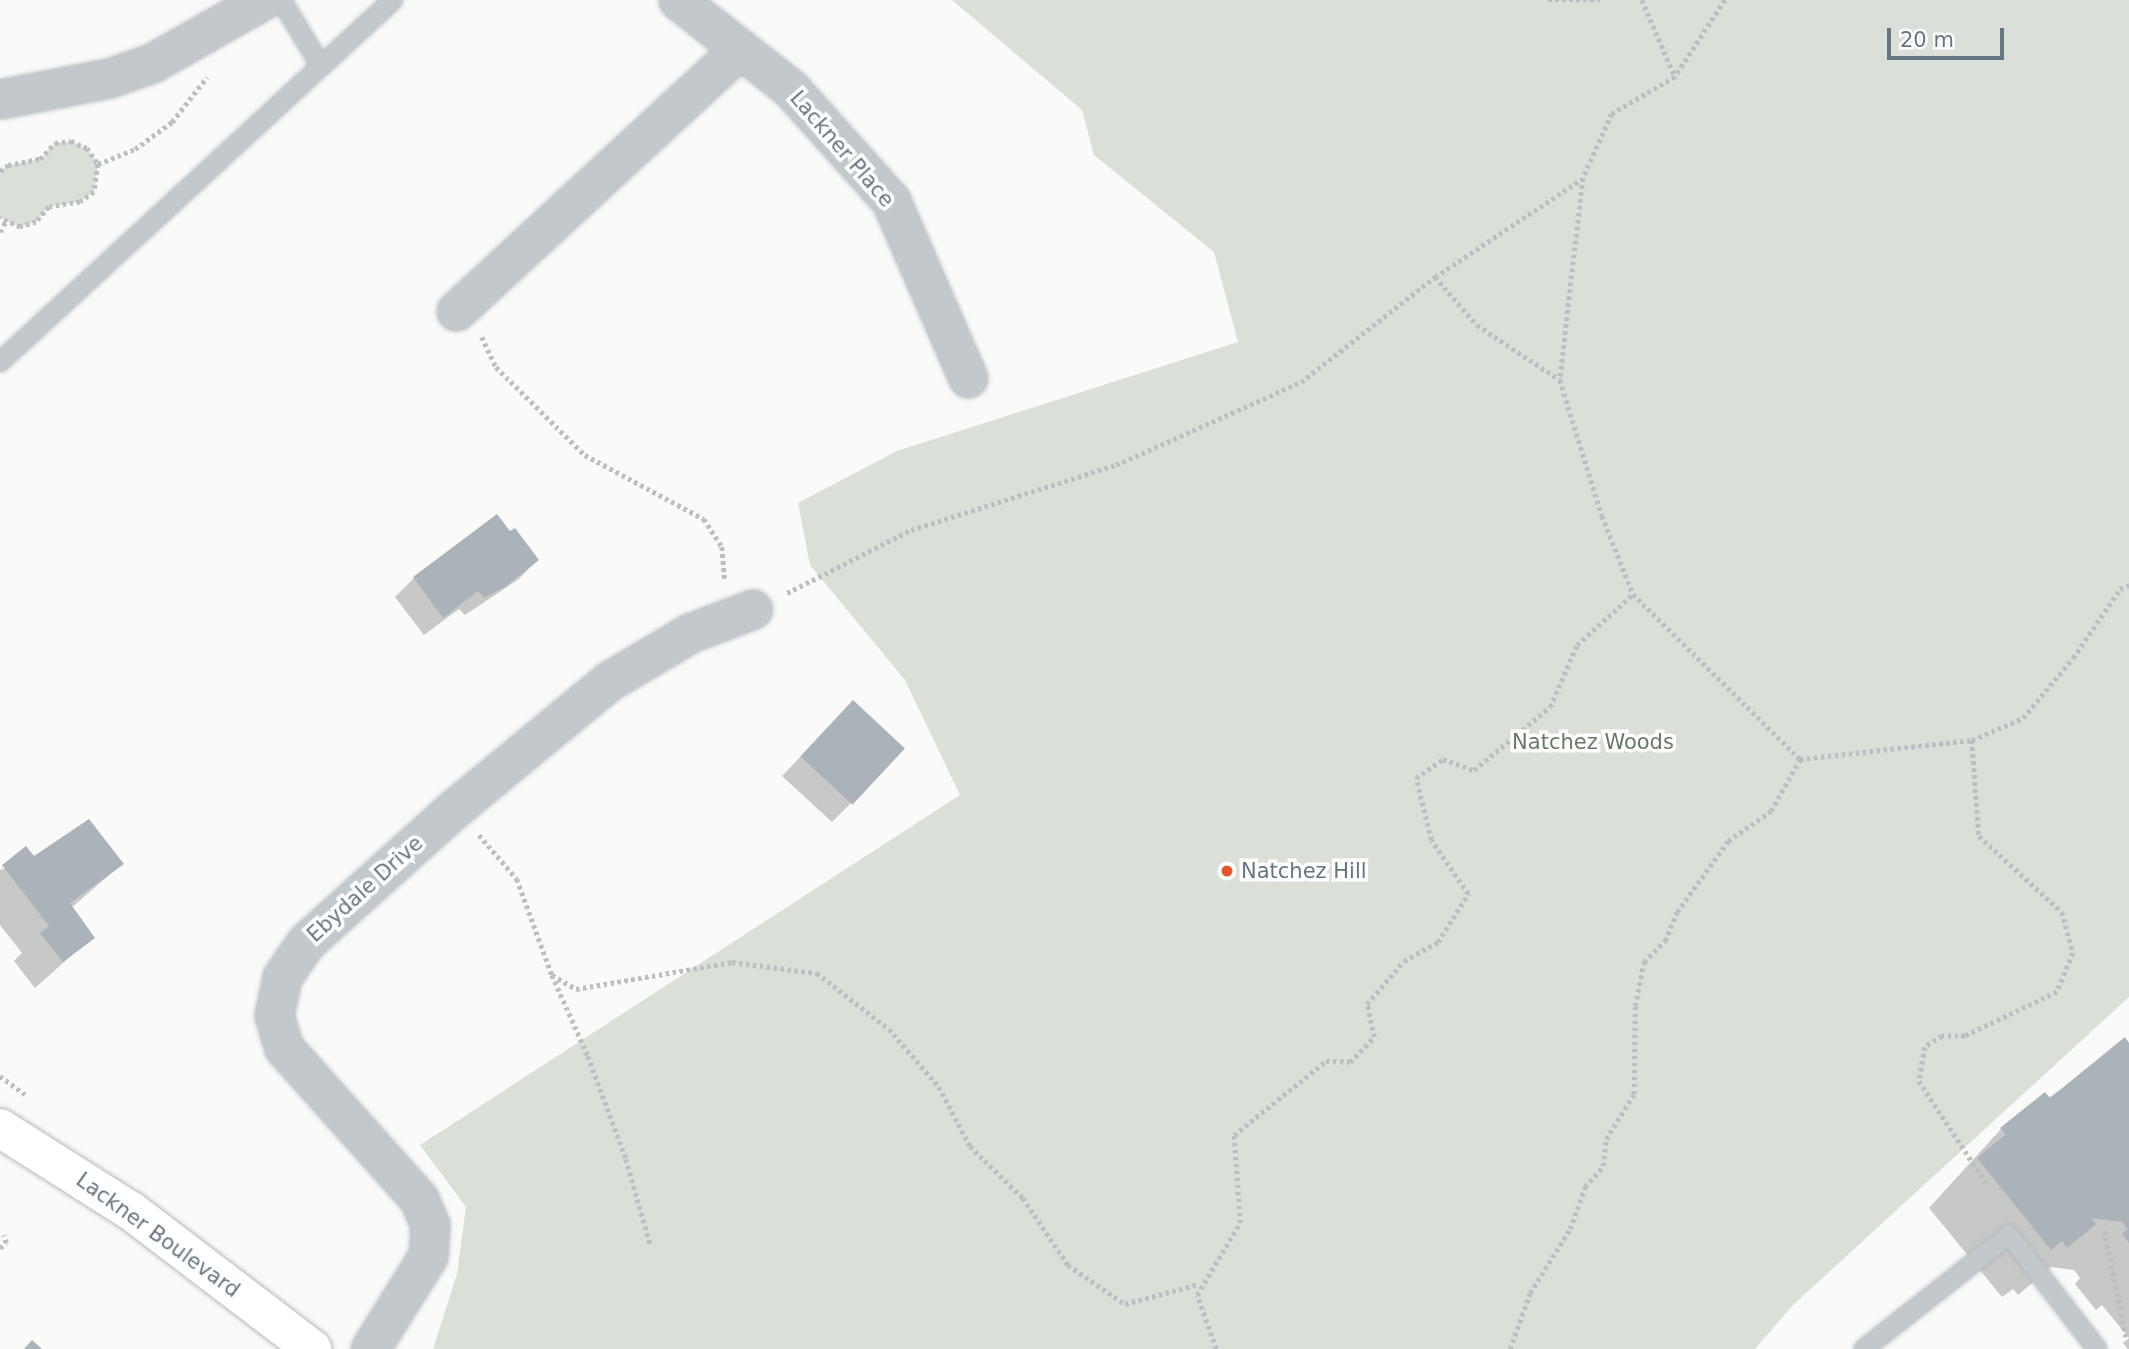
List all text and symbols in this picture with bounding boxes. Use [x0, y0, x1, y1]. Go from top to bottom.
scale bar [1891, 14, 2008, 58]
text: 20 m [1900, 28, 1954, 52]
street label: Lackner Place [785, 86, 899, 212]
park label: Natchez Woods [1512, 729, 1674, 755]
street label: Ebydale Drive [302, 831, 428, 947]
place label: Natchez Hill [1241, 858, 1367, 884]
marker: Natchez Hill [1219, 863, 1235, 879]
street label: Lackner Boulevard [71, 1167, 245, 1303]

